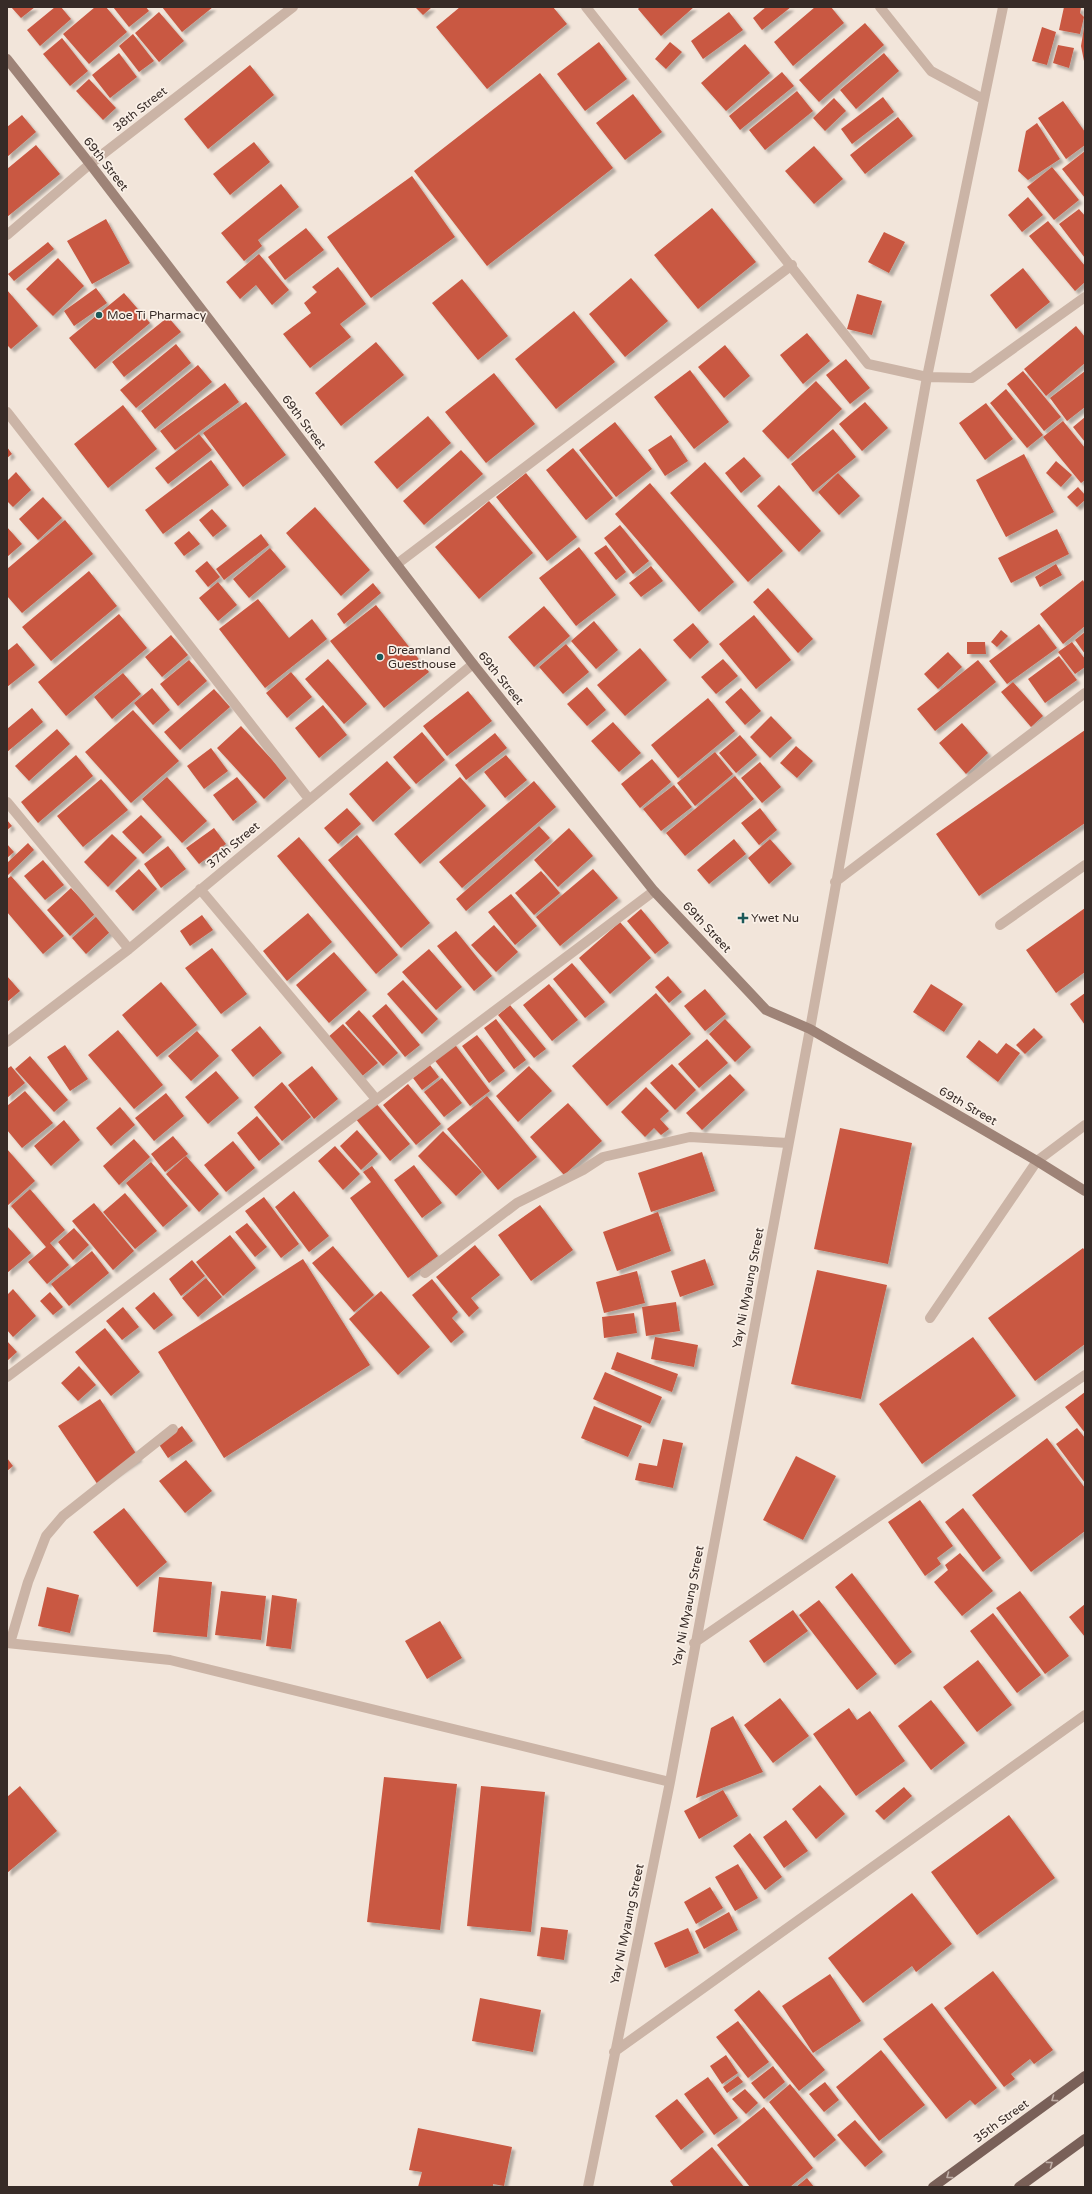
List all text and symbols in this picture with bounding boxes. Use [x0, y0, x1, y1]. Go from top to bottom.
street label: 38th Street [110, 83, 170, 134]
street label: 69th Street [81, 134, 132, 194]
place label: Moe Ti Pharmacy [107, 308, 207, 322]
marker: Moe Ti Pharmacy [94, 310, 104, 320]
street label: 69th Street [279, 392, 329, 452]
place label: Dreamland Guesthouse [388, 643, 456, 671]
street label: 69th Street [475, 649, 527, 708]
marker: Dreamland Guesthouse [375, 652, 385, 662]
street label: 37th Street [204, 819, 262, 871]
street label: 69th Street [680, 899, 734, 956]
place label: Ywet Nu [751, 911, 799, 925]
marker: Ywet Nu [738, 913, 748, 923]
street label: 69th Street [937, 1084, 1000, 1128]
street label: Yay Ni Myaung Street [729, 1226, 767, 1350]
street label: Yay Ni Myaung Street [669, 1544, 707, 1668]
street label: Yay Ni Myaung Street [607, 1862, 647, 1985]
one-way arrow [1051, 2094, 1058, 2101]
street label: 35th Street [971, 2096, 1031, 2146]
one-way arrow [1046, 2162, 1053, 2169]
one-way arrow [946, 2171, 953, 2178]

